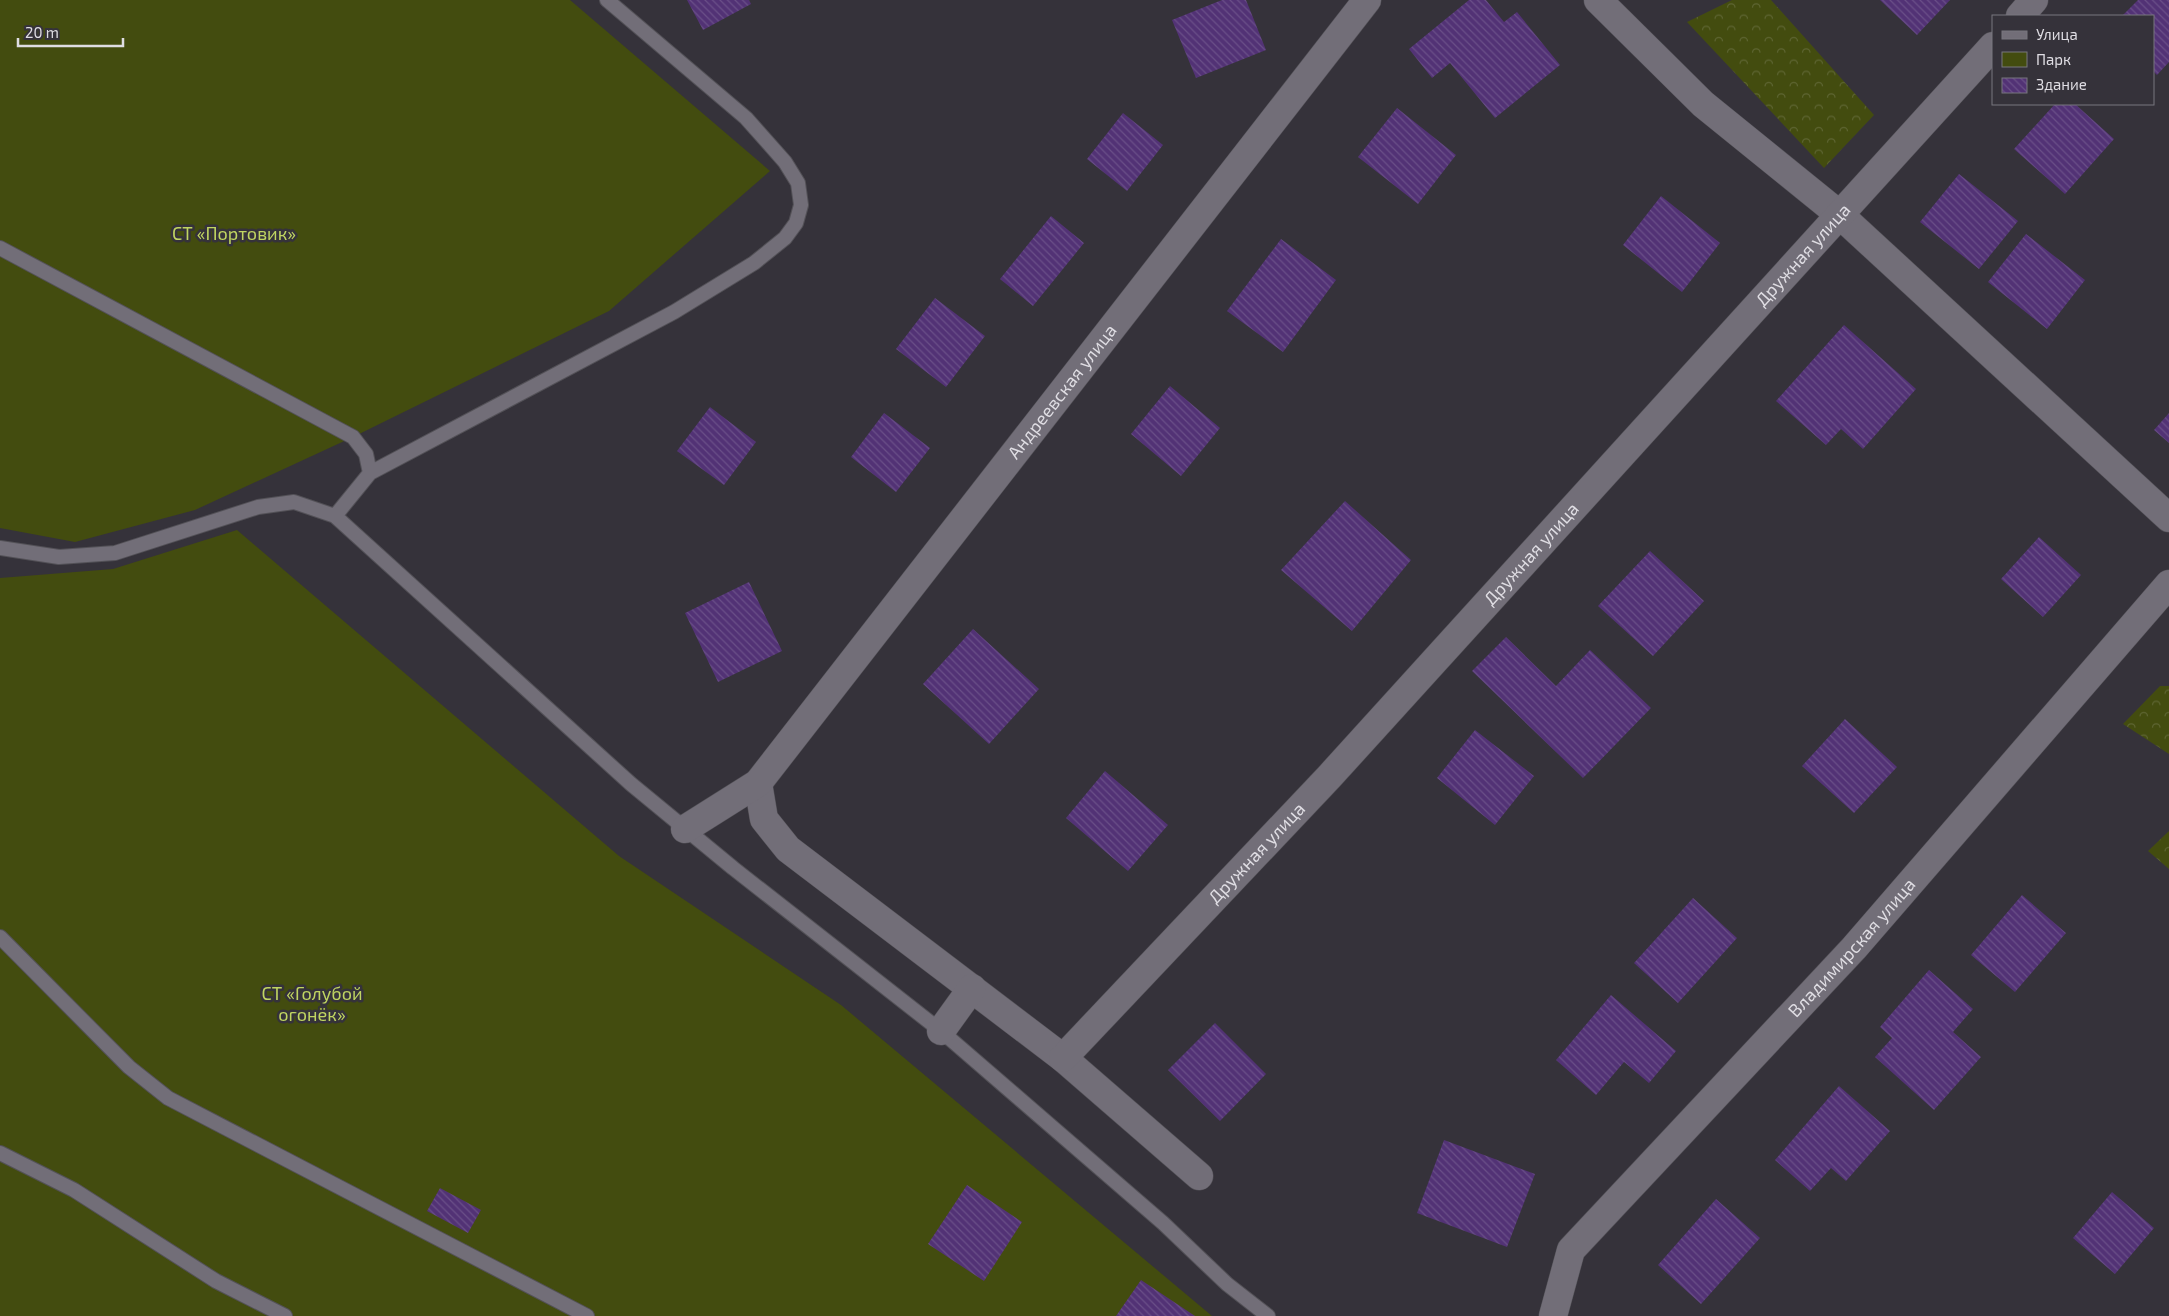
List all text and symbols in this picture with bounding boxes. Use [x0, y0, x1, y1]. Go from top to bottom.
scale bar [18, 15, 122, 47]
legend [1992, 15, 2154, 105]
text: 20 m [25, 23, 59, 41]
text: Улица [2036, 25, 2078, 43]
text: Парк [2036, 50, 2071, 68]
text: Здание [2036, 75, 2087, 93]
street label: Дружная улица [1750, 198, 1855, 310]
park label: СТ «Портовик» [172, 222, 296, 244]
street label: Андреевская улица [1002, 319, 1121, 463]
street label: Дружная улица [1478, 498, 1583, 609]
street label: Дружная улица [1203, 797, 1309, 908]
street label: Владимирская улица [1783, 873, 1919, 1021]
park label: СТ «Голубой огонёк» [262, 982, 362, 1025]

